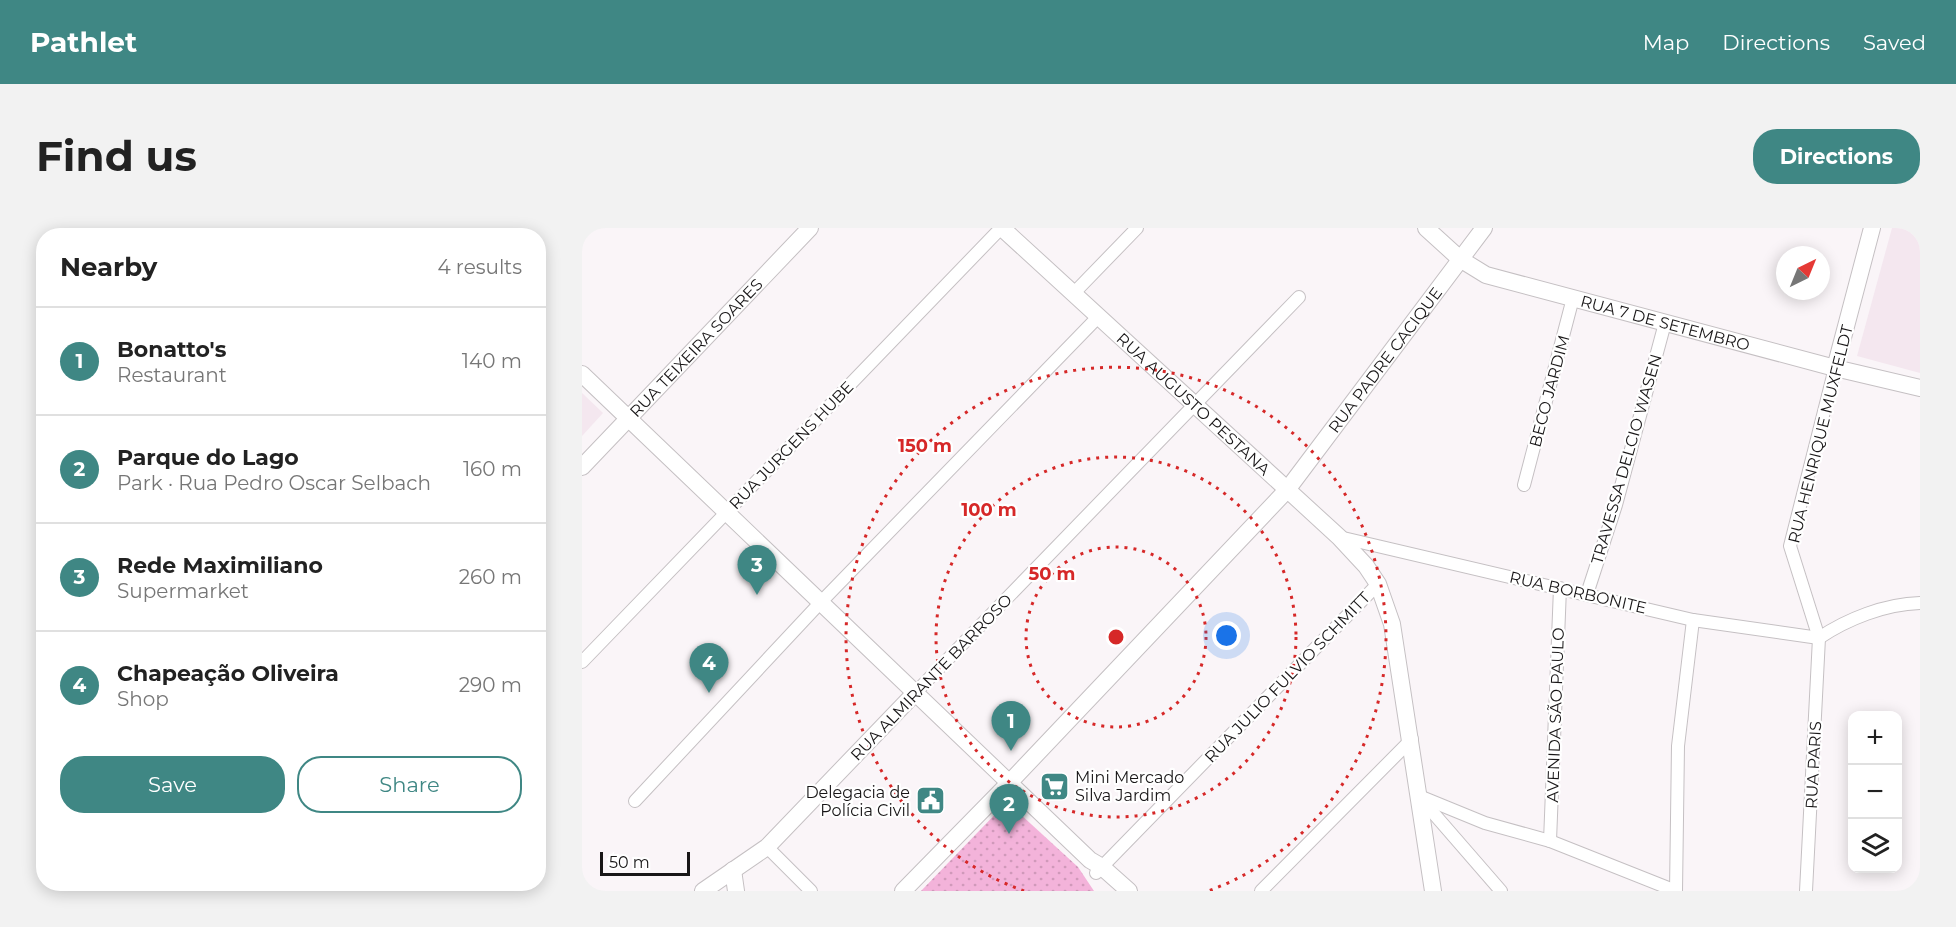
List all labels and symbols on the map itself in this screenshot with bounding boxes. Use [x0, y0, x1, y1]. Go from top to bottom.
north arrow [1776, 246, 1830, 300]
street label: RUA TEIXEIRA SOARES [626, 275, 767, 421]
street label: RUA PADRE CACIQUE [1324, 284, 1446, 437]
street label: RUA 7 DE SETEMBRO [1578, 292, 1752, 355]
street label: RUA HENRIQUE MUXFELDT [1784, 322, 1857, 545]
street label: RUA AUGUSTO PESTANA [1113, 329, 1274, 479]
street label: BECO JARDIM [1525, 333, 1574, 449]
street label: TRAVESSA DELCIO WASEN [1587, 352, 1666, 566]
street label: RUA JURGENS HUBE [725, 377, 857, 513]
text: 150 m [898, 435, 952, 457]
text: 100 m [961, 499, 1017, 521]
pin: 3 [738, 546, 777, 595]
text: 50 m [1029, 563, 1075, 585]
street label: RUA BORBONITE [1508, 567, 1648, 617]
street label: RUA JULIO FULVIO SCHMITT [1201, 588, 1375, 767]
street label: RUA ALMIRANTE BARROSO [847, 590, 1016, 765]
your location [1212, 621, 1241, 650]
centre of rings [1106, 627, 1126, 647]
street label: AVENIDA SÃO PAULO [1543, 627, 1568, 803]
pin: 4 [690, 644, 728, 693]
pin: 1 [992, 702, 1030, 751]
street label: RUA PARIS [1802, 720, 1825, 810]
place label: Mini Mercado Silva Jardim [1075, 768, 1184, 805]
supermarket icon: Mini Mercado Silva Jardim [1038, 770, 1070, 802]
place label: Delegacia de Polícia Civil [805, 783, 910, 820]
pin: 2 [990, 784, 1028, 834]
public building icon: Delegacia de Polícia Civil [915, 785, 947, 817]
scale bar [600, 849, 690, 876]

